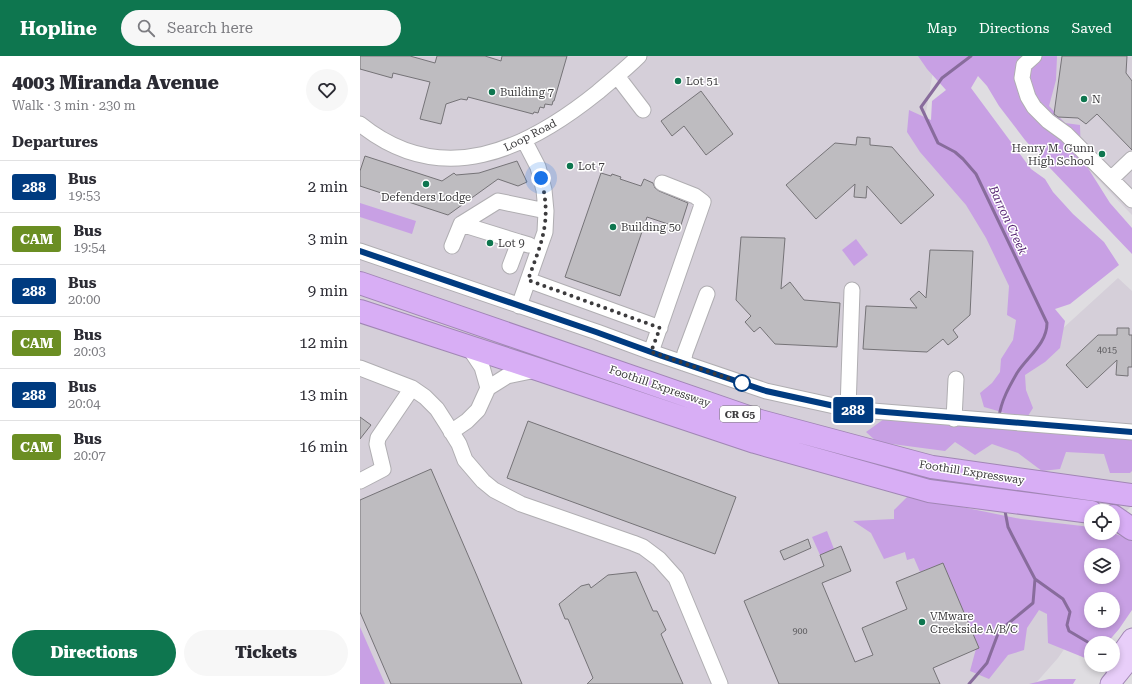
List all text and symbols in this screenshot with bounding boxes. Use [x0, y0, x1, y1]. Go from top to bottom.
search box [121, 10, 401, 46]
text: Hopline [20, 17, 97, 40]
icon: search [135, 17, 157, 39]
text: Search here [167, 19, 253, 37]
text: Map [927, 20, 957, 36]
text: Directions [979, 20, 1049, 36]
text: Saved [1071, 20, 1112, 36]
button: heart [306, 69, 348, 111]
text: 4003 Miranda Avenue [12, 71, 219, 94]
place label: Lot 51 [686, 75, 719, 88]
marker: Lot 51 [673, 76, 683, 86]
place label: Building 7 [500, 86, 554, 99]
marker: Building 7 [487, 87, 497, 97]
place label: N [1092, 93, 1101, 106]
marker: N [1079, 94, 1089, 104]
text: Walk · 3 min · 230 m [12, 98, 136, 113]
street label: Loop Road [502, 117, 559, 154]
text: Departures [12, 133, 98, 151]
place label: Henry M. Gunn High School [1012, 142, 1095, 168]
marker: Henry M. Gunn High School [1097, 149, 1107, 159]
place label: Lot 7 [578, 160, 605, 173]
marker: Lot 7 [565, 161, 575, 171]
your location [531, 168, 551, 188]
text: Bus [68, 170, 96, 188]
text: 2 min [308, 178, 348, 196]
text: 288 [22, 179, 46, 195]
marker: Defenders Lodge [421, 179, 431, 189]
water label: Barron Creek [986, 182, 1030, 257]
text: 19:53 [68, 188, 100, 203]
place label: Defenders Lodge [381, 191, 471, 204]
place label: Building 50 [621, 221, 681, 234]
text: Bus [73, 222, 102, 240]
marker: Building 50 [608, 222, 618, 232]
text: 3 min [308, 230, 348, 248]
text: CAM [20, 231, 53, 247]
place label: Lot 9 [498, 237, 525, 250]
marker: Lot 9 [485, 238, 495, 248]
text: 19:54 [73, 240, 106, 255]
text: Bus [68, 274, 96, 292]
text: 9 min [308, 282, 348, 300]
text: 288 [22, 283, 46, 299]
text: 20:00 [68, 292, 100, 307]
text: Bus [73, 326, 102, 344]
text: 12 min [299, 334, 348, 352]
text: CAM [20, 335, 53, 351]
text: 20:03 [73, 344, 106, 359]
house number: 4015 [1097, 345, 1117, 355]
street label: Foothill Expressway [607, 363, 713, 410]
unlabelled marker [733, 374, 751, 392]
text: Bus [68, 378, 96, 396]
text: 13 min [299, 386, 348, 404]
text: 288 [22, 387, 46, 403]
text: 20:04 [68, 396, 100, 411]
line badge: 288 [830, 397, 876, 423]
text: 288 [841, 402, 865, 418]
road number: CR G5 [720, 406, 760, 422]
text: Bus [73, 430, 102, 448]
text: 16 min [299, 438, 348, 456]
text: CAM [20, 439, 53, 455]
text: 20:07 [73, 448, 106, 463]
street label: Foothill Expressway [918, 458, 1026, 487]
map controls [1084, 504, 1120, 672]
button: locate [1084, 504, 1120, 540]
button: layers [1084, 548, 1120, 584]
button: + [1084, 592, 1120, 628]
place label: VMware Creekside A/B/C [930, 610, 1018, 636]
marker: VMware Creekside A/B/C [917, 617, 927, 627]
house number: 900 [792, 626, 808, 636]
button: Directions [12, 630, 176, 676]
button: Tickets [184, 630, 348, 676]
button: − [1084, 636, 1120, 672]

